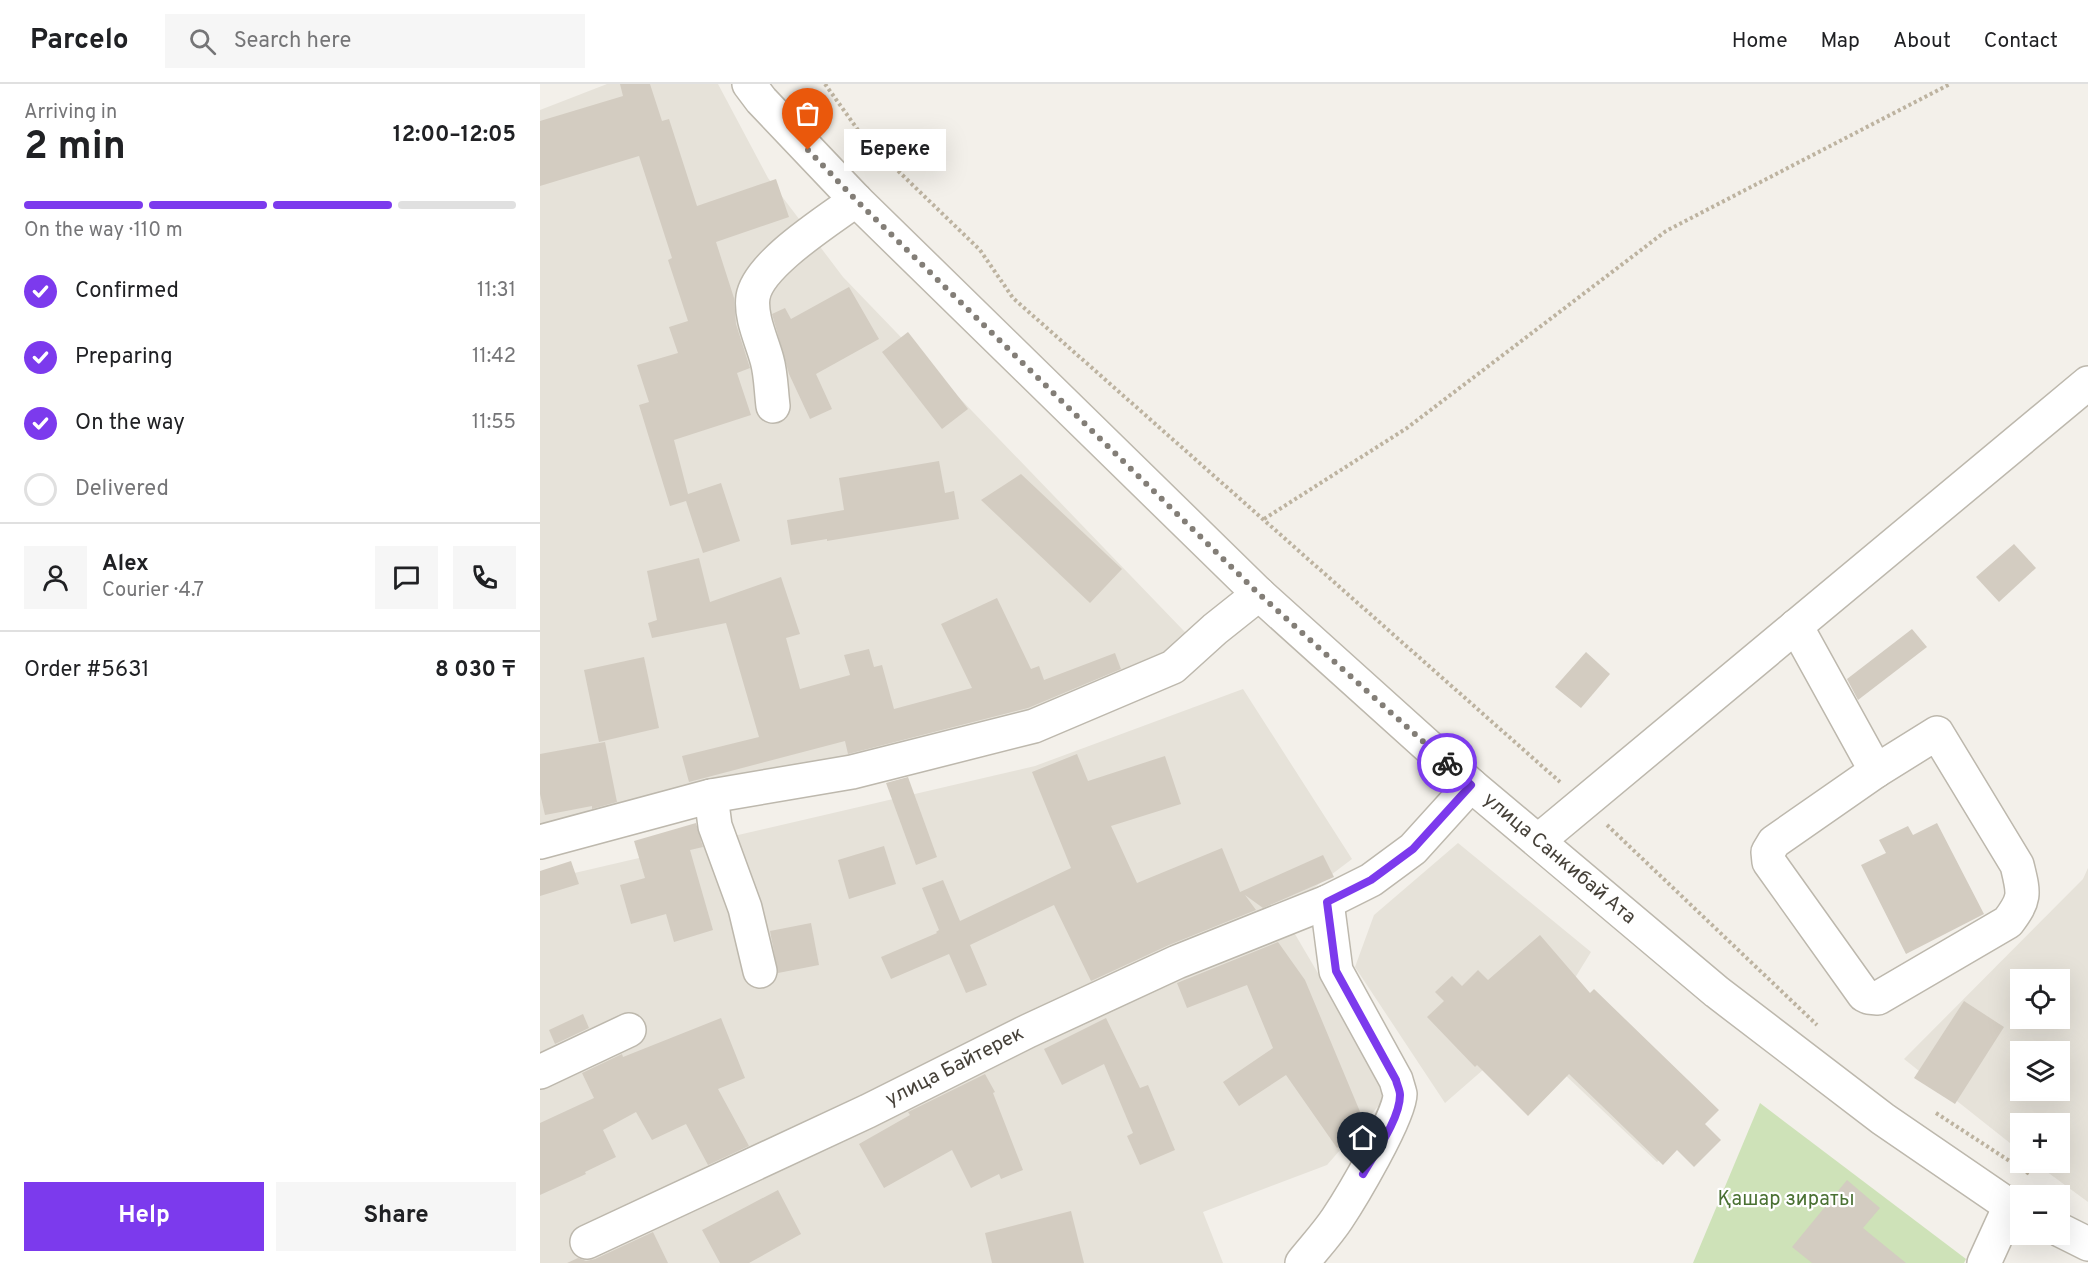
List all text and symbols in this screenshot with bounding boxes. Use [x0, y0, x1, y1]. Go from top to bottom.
search box [165, 14, 585, 68]
text: Parcelo [30, 23, 129, 59]
icon: search [186, 25, 219, 58]
text: Search here [234, 28, 351, 55]
text: Home [1732, 28, 1788, 55]
text: Map [1821, 28, 1860, 55]
text: About [1893, 28, 1951, 55]
text: Contact [1984, 28, 2058, 55]
pin [782, 88, 833, 150]
icon: bag [791, 97, 824, 130]
text: Arriving in [24, 100, 117, 126]
text: 12:00–12:05 [393, 122, 516, 149]
text: 2 min [24, 124, 126, 173]
callout: Береке [844, 129, 946, 171]
text: Береке [860, 137, 930, 163]
text: On the way · 110 m [24, 218, 183, 244]
icon: check [24, 275, 57, 308]
text: Confirmed [75, 278, 179, 305]
text: 11:31 [477, 278, 516, 304]
icon: check [24, 341, 57, 374]
text: Preparing [75, 344, 173, 371]
text: 11:42 [472, 344, 516, 370]
icon: check [24, 407, 57, 440]
text: On the way [75, 410, 185, 437]
text: 11:55 [472, 410, 516, 436]
text: Delivered [75, 476, 169, 503]
button: person [24, 546, 87, 609]
button: chat [375, 546, 438, 609]
button: phone [453, 546, 516, 609]
text: Alex [102, 551, 149, 578]
text: Courier · 4.7 [102, 578, 204, 604]
text: Order #5631 [24, 657, 150, 684]
text: 8 030 ₸ [435, 657, 516, 684]
courier [1417, 733, 1477, 793]
icon: bike [1431, 747, 1464, 780]
street label: улица Санкибай Ата [1477, 787, 1641, 931]
map controls [2010, 969, 2070, 1245]
button: locate [2010, 969, 2070, 1029]
street label: улица Байтерек [881, 1021, 1029, 1113]
button: layers [2010, 1041, 2070, 1101]
pin [1337, 1112, 1388, 1174]
button: + [2010, 1113, 2070, 1173]
icon: home [1346, 1121, 1379, 1154]
button: Help [24, 1182, 264, 1251]
button: Share [276, 1182, 516, 1251]
button: − [2010, 1185, 2070, 1245]
park label: Қашар зираты [1718, 1187, 1854, 1213]

